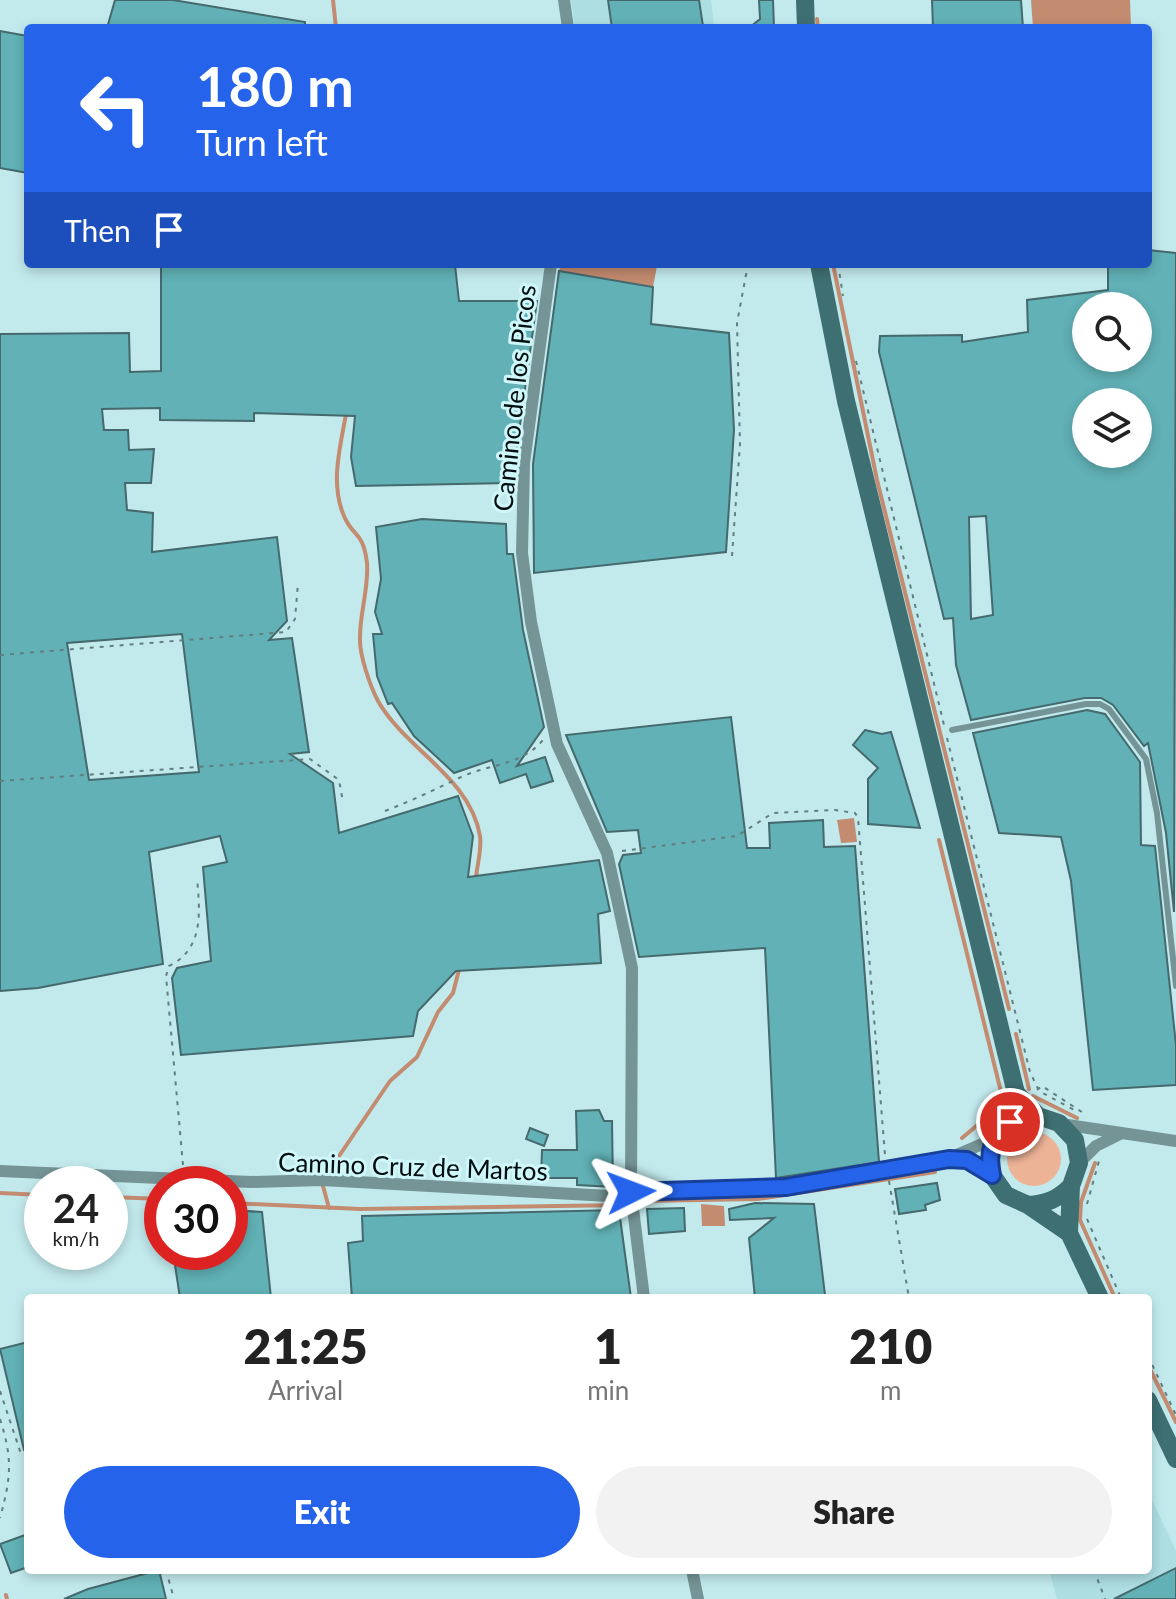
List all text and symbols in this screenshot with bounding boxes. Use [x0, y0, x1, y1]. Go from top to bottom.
text: 180 m [196, 52, 354, 119]
icon: left [64, 56, 168, 160]
text: Turn left [196, 120, 328, 164]
icon: arrive [147, 208, 191, 252]
text: Then [64, 212, 131, 248]
street label: Camino de los Picos [486, 283, 542, 513]
map controls [1072, 292, 1152, 468]
button: search [1072, 292, 1152, 372]
button: layers [1072, 388, 1152, 468]
pin [976, 1088, 1044, 1156]
icon: arrive [988, 1100, 1032, 1144]
street label: Camino Cruz de Martos [278, 1145, 548, 1187]
position arrow [589, 1150, 673, 1234]
speed limit sign: 30 [144, 1166, 248, 1270]
text: 24 [53, 1184, 99, 1232]
text: km/h [53, 1226, 99, 1250]
text: 21:25 [244, 1317, 368, 1374]
text: 1 [594, 1317, 622, 1374]
text: 210 [849, 1317, 932, 1374]
text: Arrival [268, 1374, 343, 1406]
text: min [587, 1374, 629, 1406]
text: m [880, 1374, 901, 1406]
button: Exit [64, 1466, 580, 1558]
button: Share [596, 1466, 1112, 1558]

